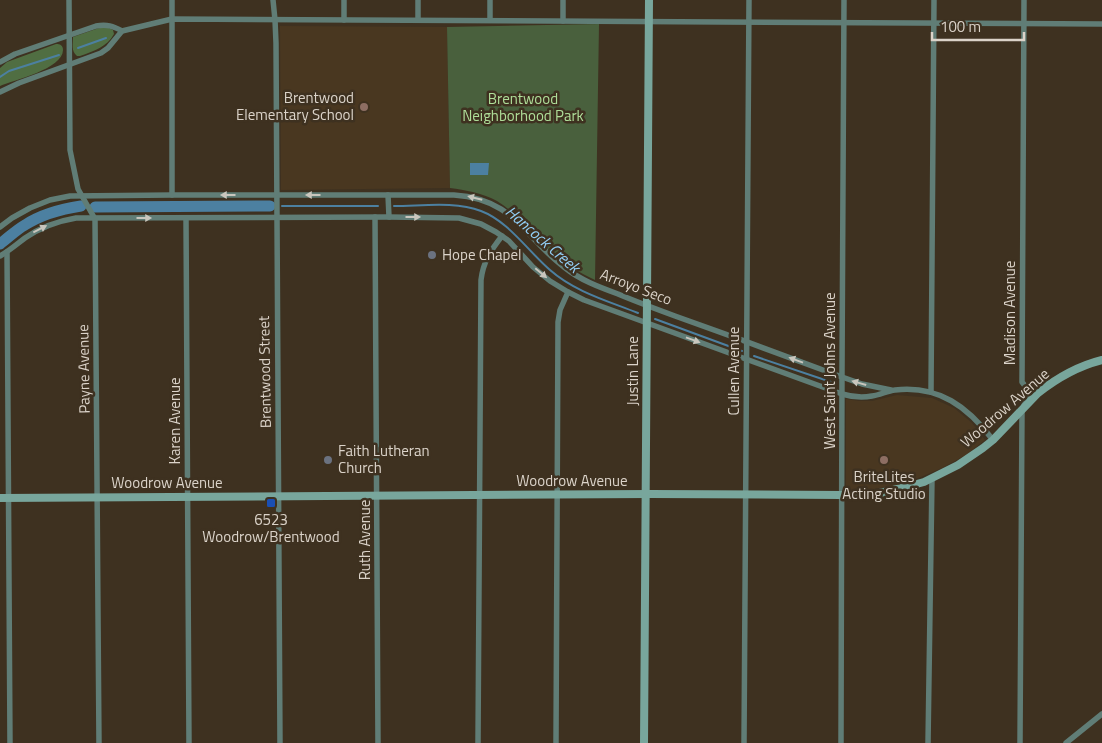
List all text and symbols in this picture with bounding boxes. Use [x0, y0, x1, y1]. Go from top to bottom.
scale bar [932, 10, 1024, 42]
text: 100 m [940, 15, 981, 38]
place label: Brentwood Elementary School [236, 86, 354, 126]
park label: Brentwood Neighborhood Park [462, 87, 584, 127]
marker: Brentwood Elementary School [358, 101, 370, 113]
one-way arrow [220, 191, 236, 199]
one-way arrow [305, 191, 321, 199]
one-way arrow [468, 194, 483, 202]
water label: Hancock Creek [500, 200, 587, 279]
one-way arrow [405, 213, 421, 221]
one-way arrow [136, 214, 152, 222]
one-way arrow [33, 225, 47, 233]
place label: Hope Chapel [442, 243, 521, 266]
marker: Hope Chapel [426, 249, 438, 261]
street label: Madison Avenue [998, 261, 1021, 365]
street label: Arroyo Seco [597, 262, 676, 311]
one-way arrow [534, 267, 546, 279]
street label: West Saint Johns Avenue [818, 292, 841, 450]
street label: Brentwood Street [252, 315, 277, 428]
street label: Payne Avenue [71, 324, 96, 414]
street label: Cullen Avenue [722, 327, 745, 415]
street label: Justin Lane [621, 336, 644, 406]
one-way arrow [686, 336, 701, 344]
one-way arrow [788, 356, 803, 364]
street label: Woodrow Avenue [955, 362, 1054, 453]
street label: Karen Avenue [163, 378, 186, 464]
one-way arrow [852, 378, 867, 386]
place label: Faith Lutheran Church [338, 439, 430, 479]
marker: Faith Lutheran Church [322, 454, 334, 466]
marker: BriteLites Acting Studio [878, 454, 890, 466]
place label: BriteLites Acting Studio [842, 465, 926, 505]
street label: Woodrow Avenue [516, 469, 628, 492]
street label: Woodrow Avenue [111, 471, 223, 494]
marker: 6523 Woodrow/Brentwood [265, 497, 277, 509]
street label: Ruth Avenue [353, 500, 376, 580]
place label: 6523 Woodrow/Brentwood [202, 508, 340, 548]

